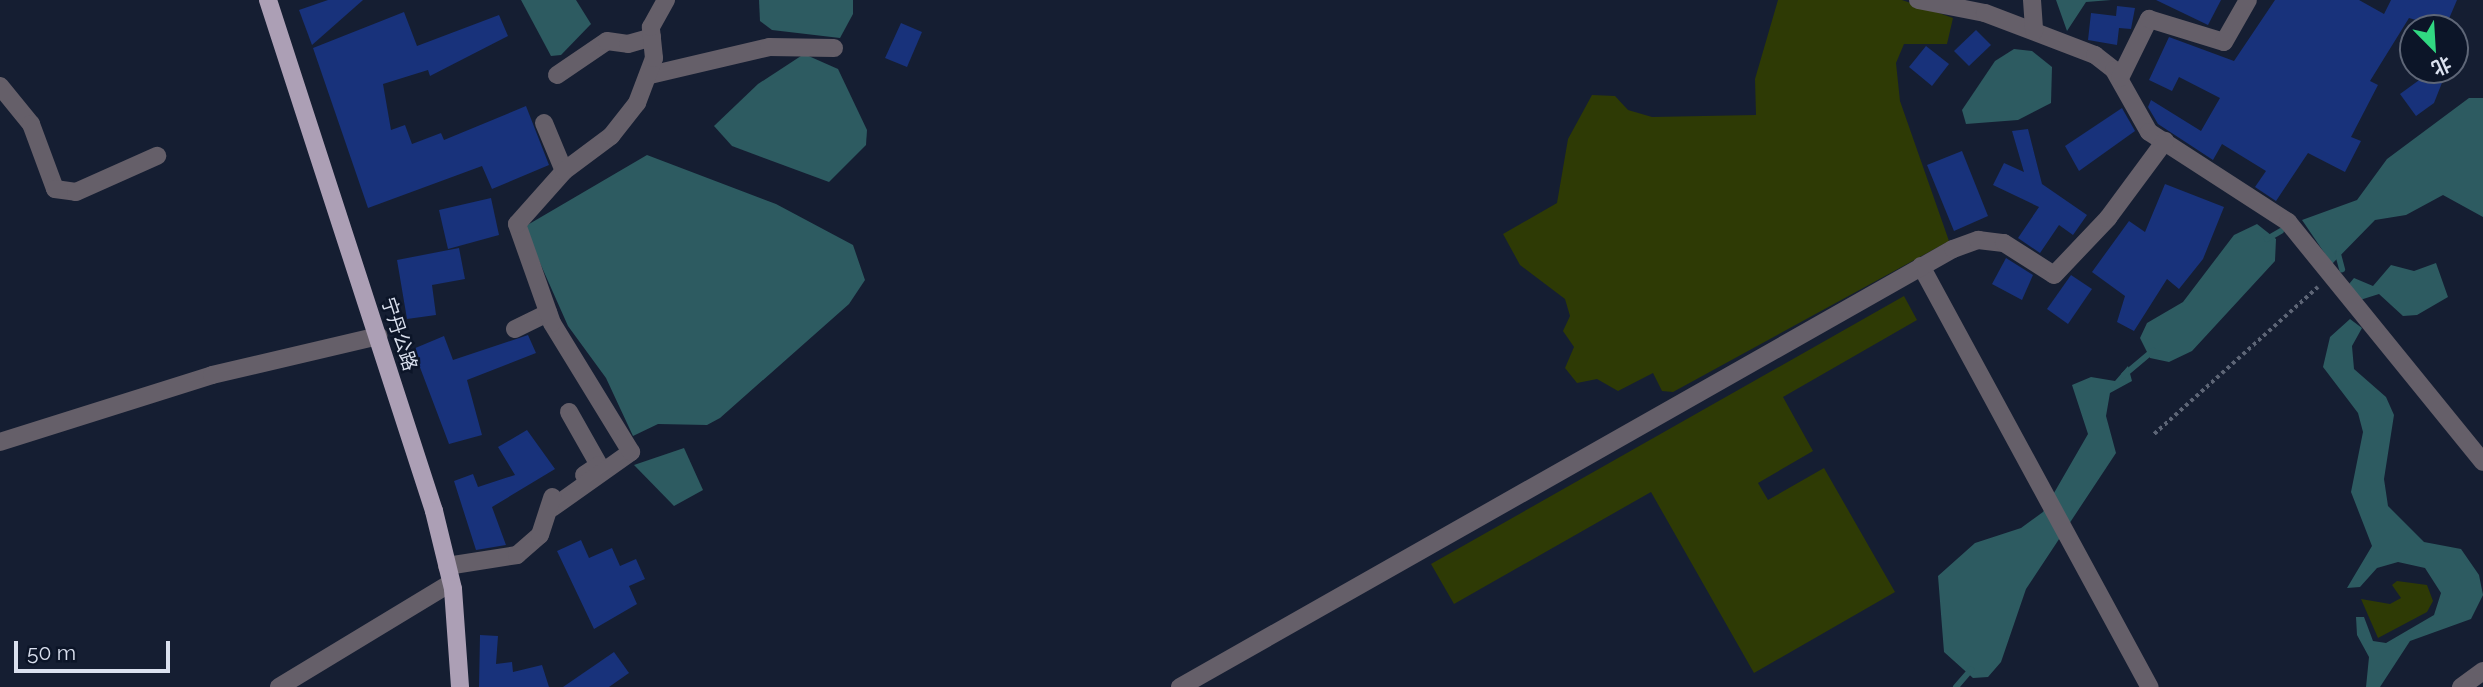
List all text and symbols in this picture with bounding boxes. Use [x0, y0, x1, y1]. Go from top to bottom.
north arrow [2399, 14, 2469, 84]
text: 北 [2429, 52, 2455, 80]
street label: 宁丹公路 [376, 294, 422, 374]
scale bar [18, 628, 173, 672]
text: 50 m [27, 640, 76, 665]

